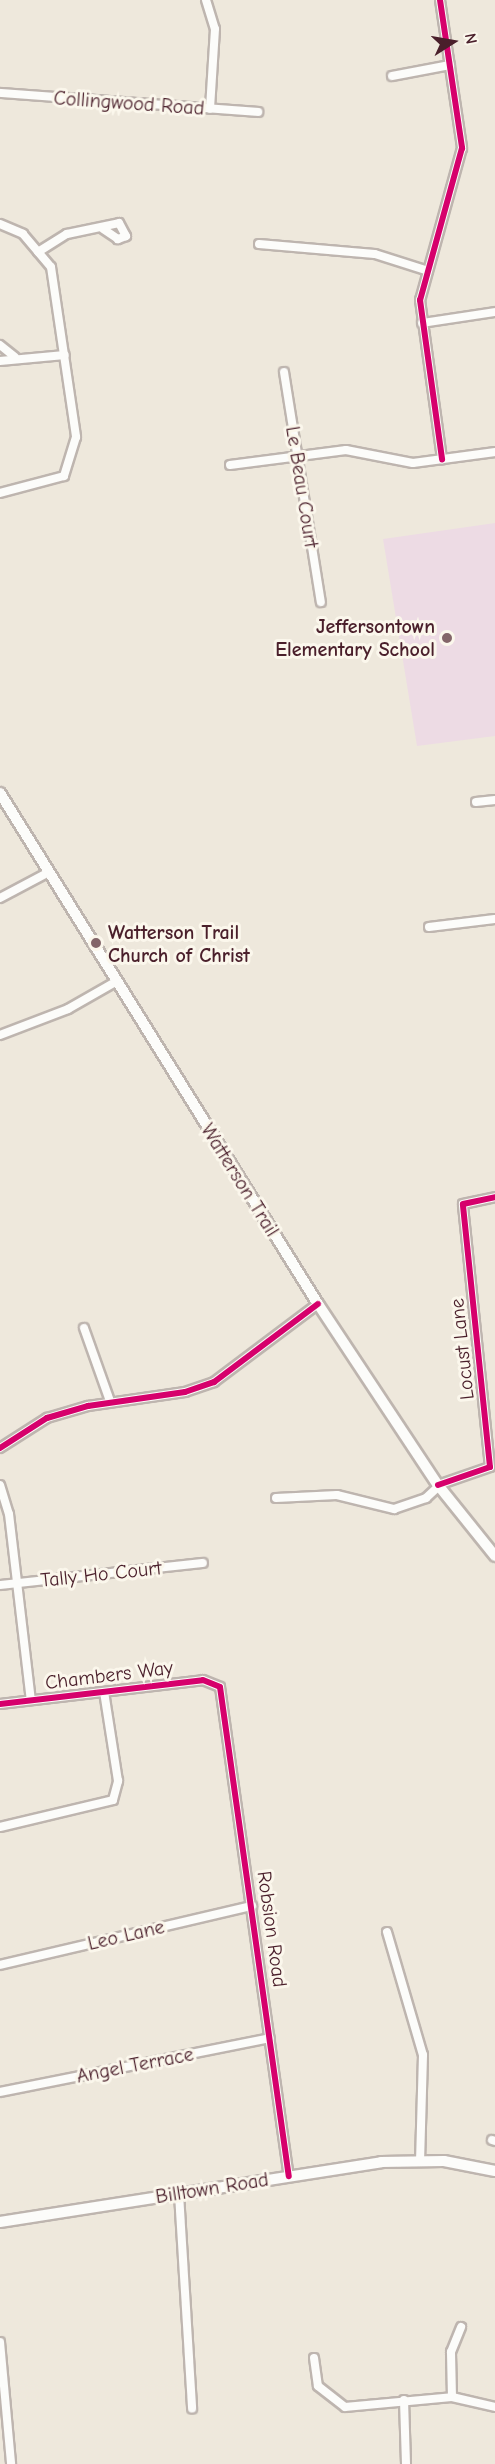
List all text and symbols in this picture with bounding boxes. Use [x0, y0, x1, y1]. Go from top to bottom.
north arrow [423, 12, 483, 72]
text: N [461, 32, 480, 45]
street label: Collingwood Road [53, 86, 205, 120]
street label: Le Beau Court [281, 425, 323, 549]
place label: Jeffersontown Elementary School [275, 614, 435, 661]
marker: Jeffersontown Elementary School [440, 631, 454, 645]
place label: Watterson Trail Church of Christ [108, 920, 250, 967]
marker: Watterson Trail Church of Christ [89, 936, 103, 950]
street label: Watterson Trail [196, 1119, 284, 1241]
street label: Locust Lane [445, 1297, 479, 1401]
street label: Tally Ho Court [39, 1556, 163, 1592]
street label: Chambers Way [44, 1655, 174, 1695]
street label: Robsion Road [252, 1869, 292, 1989]
street label: Leo Lane [85, 1915, 167, 1955]
street label: Angel Terrace [74, 2042, 196, 2088]
street label: Billtown Road [154, 2167, 270, 2209]

